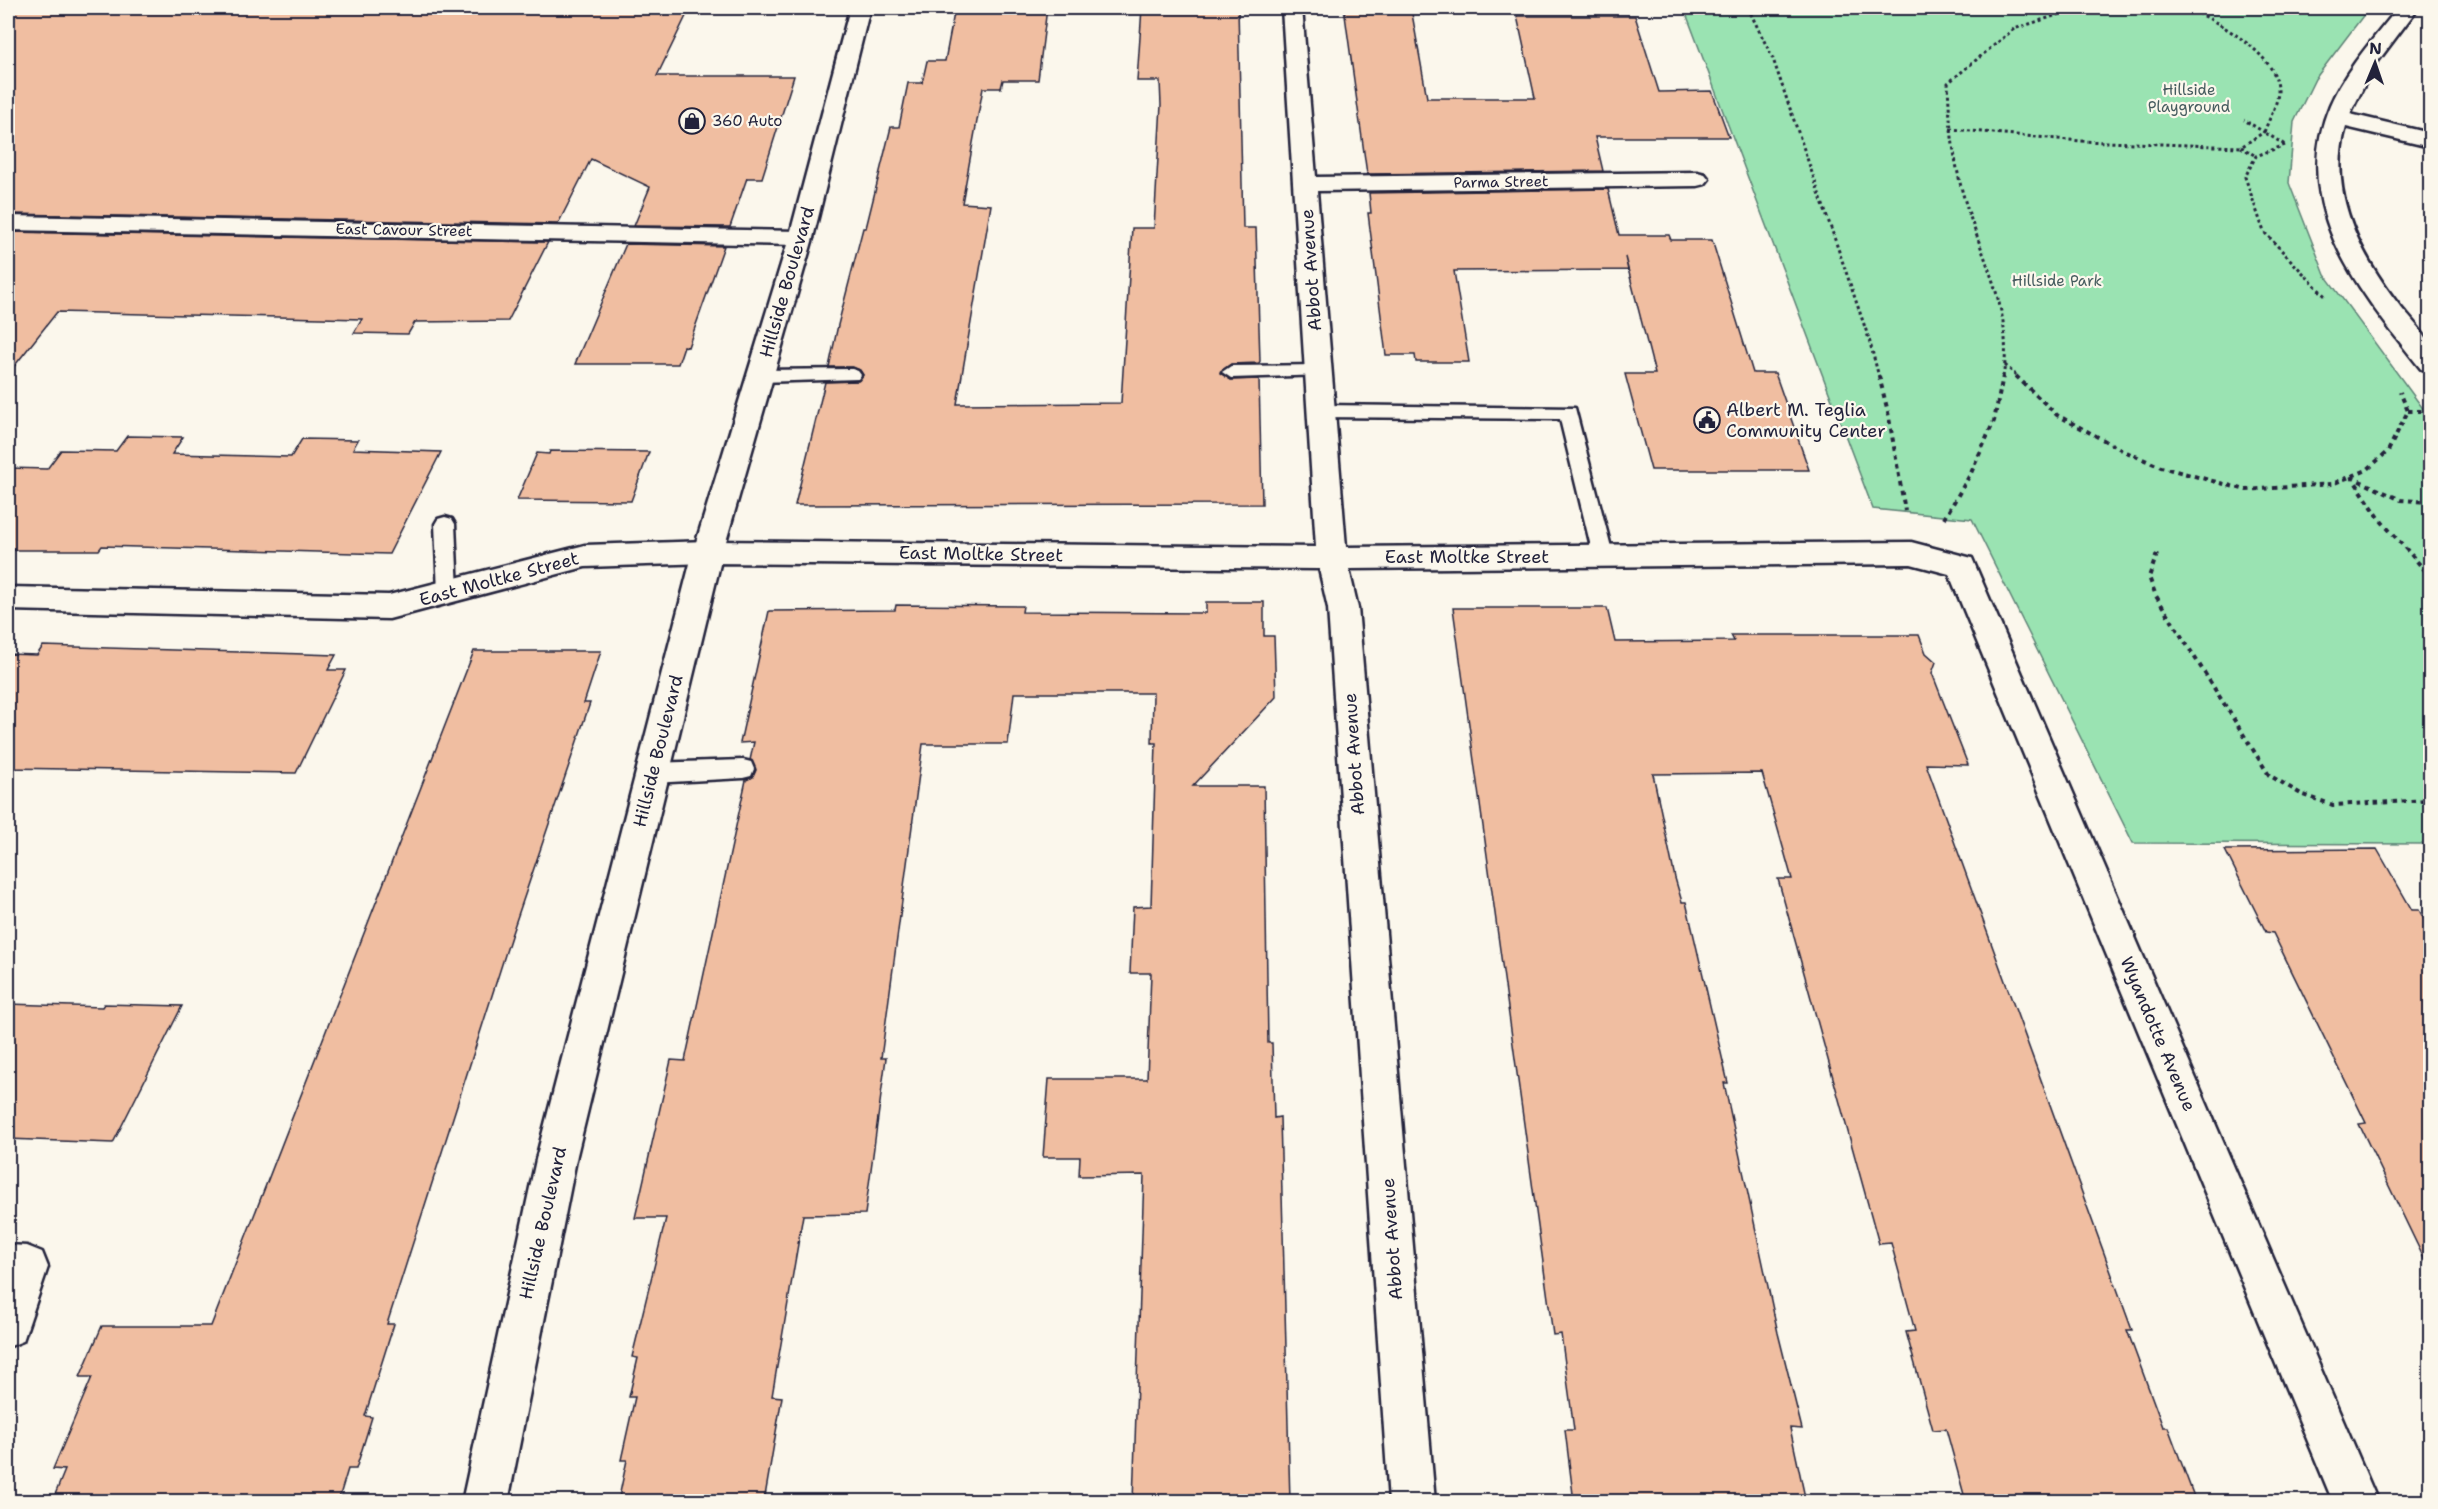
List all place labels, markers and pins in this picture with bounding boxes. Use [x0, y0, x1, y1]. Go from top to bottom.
shop icon: 360 Auto [677, 106, 707, 136]
place label: 360 Auto [712, 111, 782, 131]
place label: Albert M. Teglia Community Center [1726, 398, 1886, 443]
public building icon: Albert M. Teglia Community Center [1692, 405, 1722, 435]

